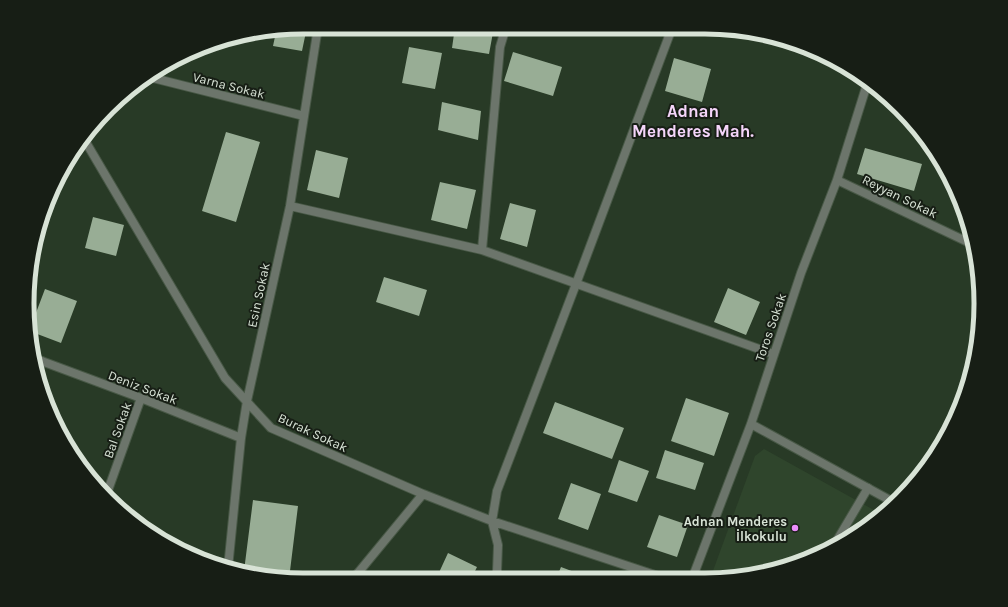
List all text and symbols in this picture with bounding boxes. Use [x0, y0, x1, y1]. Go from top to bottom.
street label: Varna Sokak [191, 69, 266, 102]
district label: Adnan Menderes Mah. [632, 101, 754, 141]
street label: Reyyan Sokak [860, 172, 940, 221]
street label: Esin Sokak [244, 261, 273, 329]
street label: Toros Sokak [752, 291, 789, 363]
street label: Deniz Sokak [106, 367, 180, 408]
street label: Bal Sokak [100, 400, 135, 460]
street label: Burak Sokak [276, 410, 350, 455]
place label: Adnan Menderes İlkokulu [684, 514, 787, 544]
marker: Adnan Menderes İlkokulu [790, 523, 800, 533]

